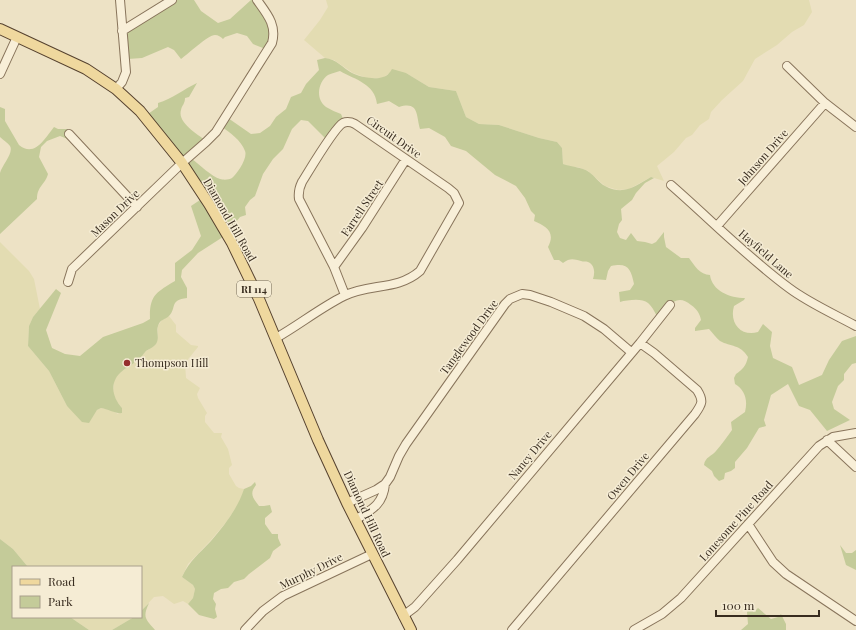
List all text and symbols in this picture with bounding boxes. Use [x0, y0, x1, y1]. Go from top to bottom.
street label: Circuit Drive [364, 112, 425, 161]
street label: Johnson Drive [734, 125, 791, 189]
street label: Diamond Hill Road [200, 175, 261, 265]
street label: Farrell Street [337, 176, 386, 239]
street label: Mason Drive [87, 185, 143, 240]
street label: Hayfield Lane [736, 226, 797, 282]
road number: RI 114 [237, 281, 271, 297]
street label: Tanglewood Drive [436, 296, 501, 377]
place label: Thompson Hill [135, 355, 209, 370]
marker: Thompson Hill [122, 358, 132, 368]
street label: Nancy Drive [505, 427, 555, 482]
street label: Owen Drive [603, 448, 652, 503]
street label: Diamond Hill Road [341, 468, 394, 560]
street label: Lonesome Pine Road [696, 477, 776, 564]
street label: Murphy Drive [277, 549, 345, 592]
legend [12, 566, 142, 618]
text: Road [48, 573, 75, 589]
scale bar [716, 592, 819, 618]
text: Park [48, 593, 73, 609]
text: 100 m [722, 597, 755, 613]

